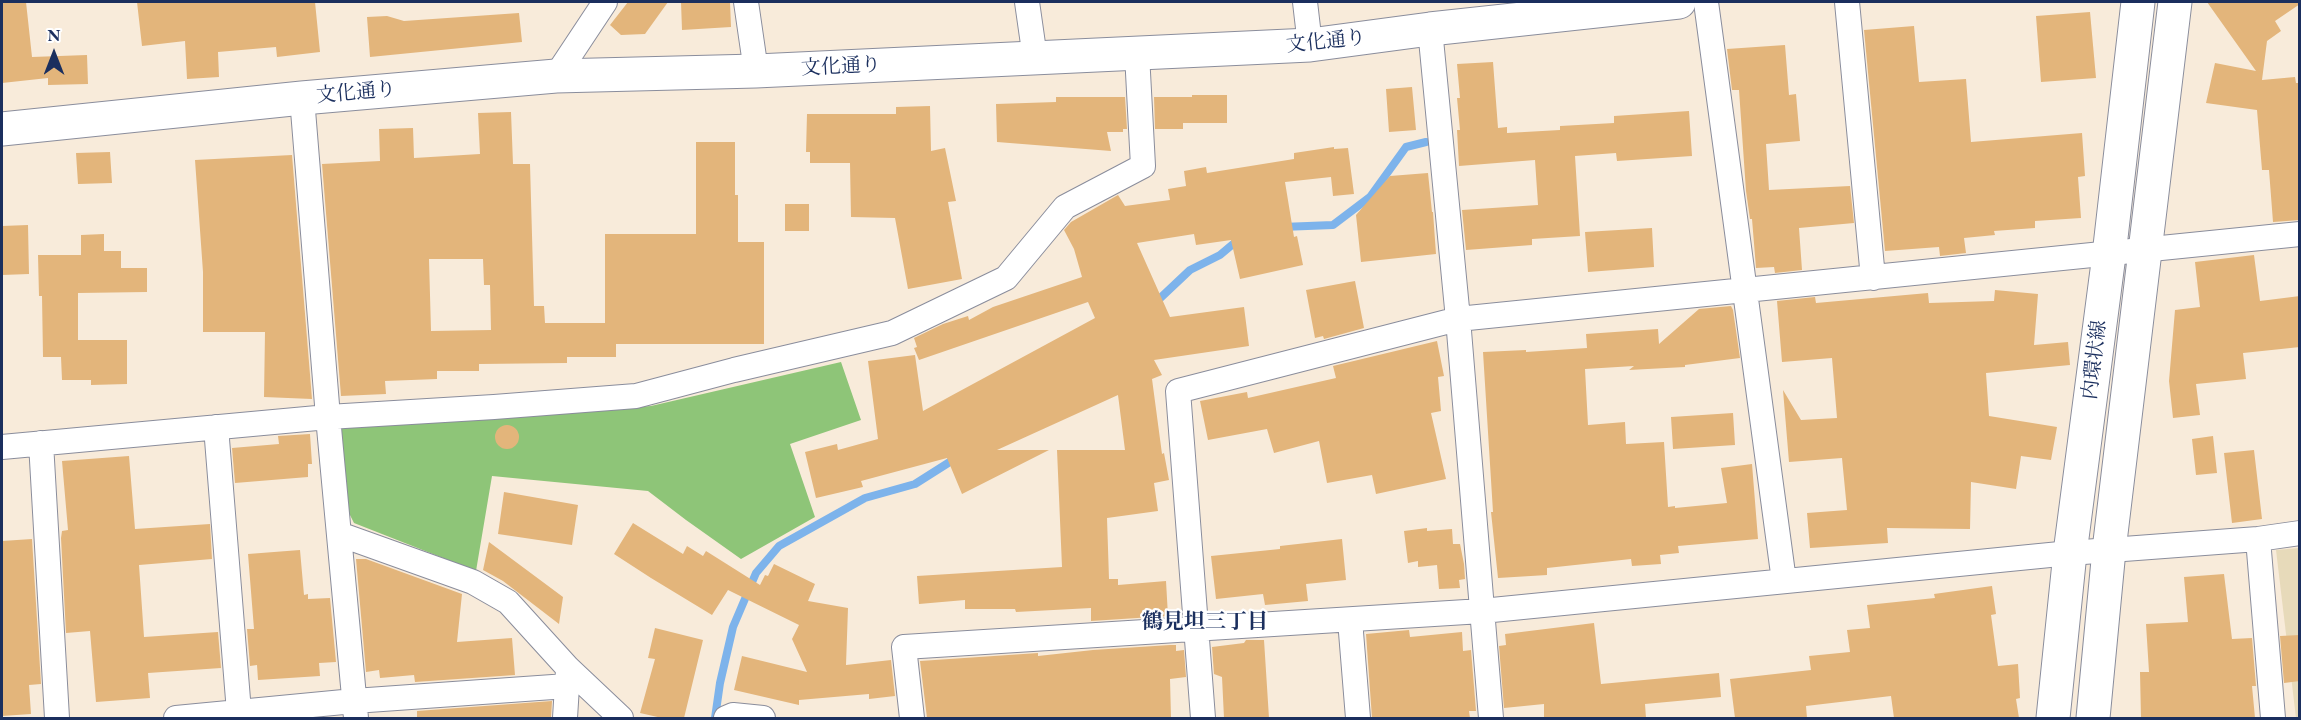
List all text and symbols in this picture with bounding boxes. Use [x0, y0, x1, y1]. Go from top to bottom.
north arrow [24, 24, 84, 84]
text: N [48, 25, 60, 46]
street label: 文化通り [1285, 26, 1367, 58]
street label: 文化通り [800, 53, 882, 81]
street label: 文化通り [315, 78, 397, 108]
street label: 内環状線 [2078, 319, 2112, 401]
district label: 鶴見坦三丁目 [1142, 609, 1268, 635]

